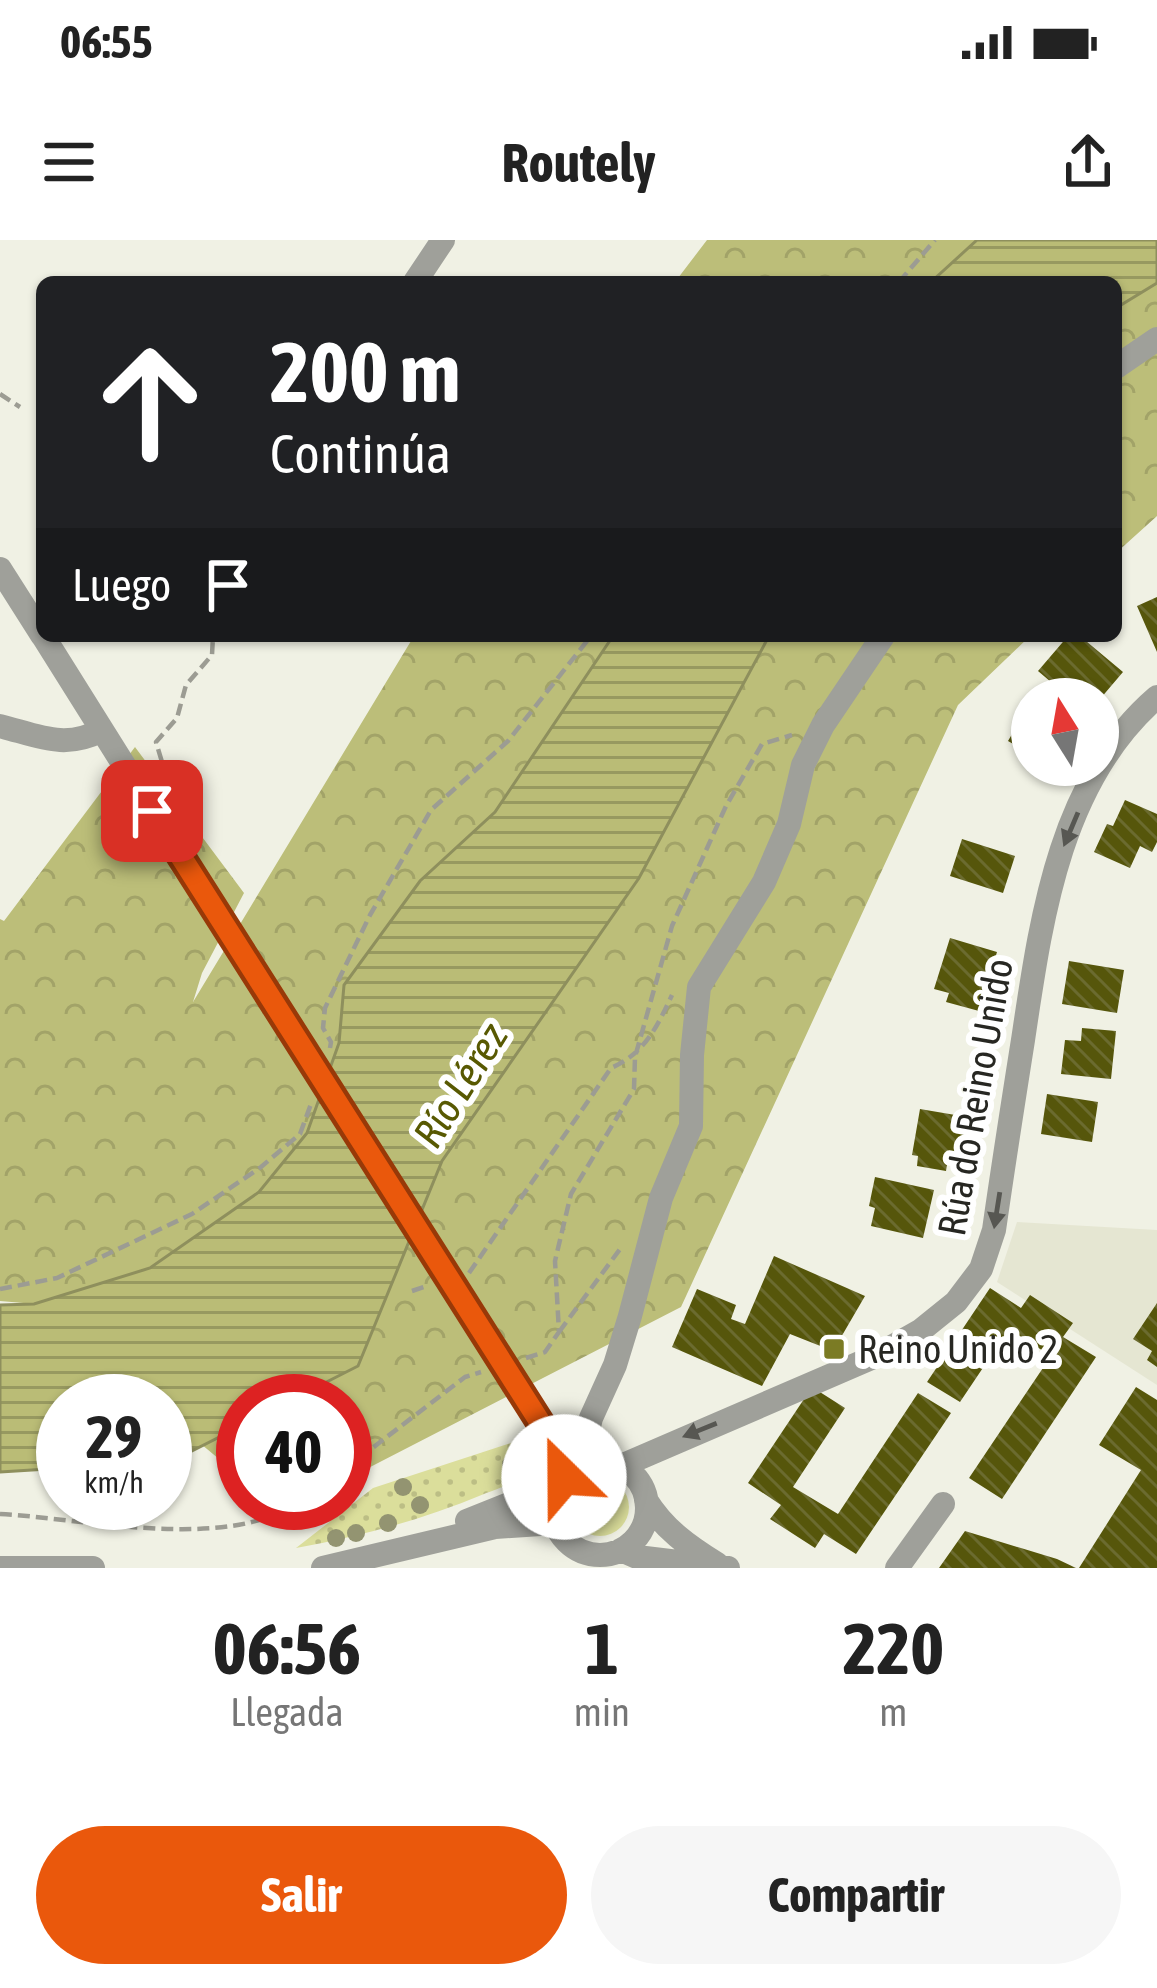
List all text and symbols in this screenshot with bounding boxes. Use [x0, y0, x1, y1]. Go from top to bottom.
text: 06:55 [60, 16, 153, 68]
icon: menu [36, 129, 102, 195]
icon: share [1055, 129, 1121, 195]
text: Routely [501, 132, 656, 193]
icon: ahead [72, 324, 228, 480]
text: 200 m [270, 324, 460, 420]
text: Continúa [270, 423, 451, 484]
icon: arrive [195, 552, 261, 618]
text: Luego [72, 559, 171, 611]
north arrow [1011, 678, 1119, 786]
map controls [1011, 678, 1119, 786]
pin [101, 760, 203, 862]
icon: arrive [119, 778, 185, 844]
one-way arrow [1060, 811, 1080, 846]
street label: Rúa do Reino Unido [929, 955, 1021, 1239]
water label: Río Lérez [403, 1014, 517, 1156]
one-way arrow [987, 1192, 1005, 1230]
place label: Reino Unido 2 [858, 1327, 1058, 1371]
marker: Reino Unido 2 [821, 1336, 847, 1362]
speed limit sign: 40 [216, 1374, 372, 1530]
text: 29 [86, 1402, 142, 1471]
position arrow [501, 1414, 627, 1540]
one-way arrow [681, 1421, 717, 1440]
text: km/h [84, 1465, 144, 1499]
text: 06:56 [213, 1607, 361, 1689]
text: 1 [585, 1607, 619, 1689]
text: 220 [843, 1607, 944, 1689]
text: Llegada [230, 1690, 344, 1734]
text: min [574, 1690, 630, 1734]
text: m [879, 1690, 907, 1734]
button: Salir [36, 1826, 567, 1964]
button: Compartir [591, 1826, 1121, 1964]

